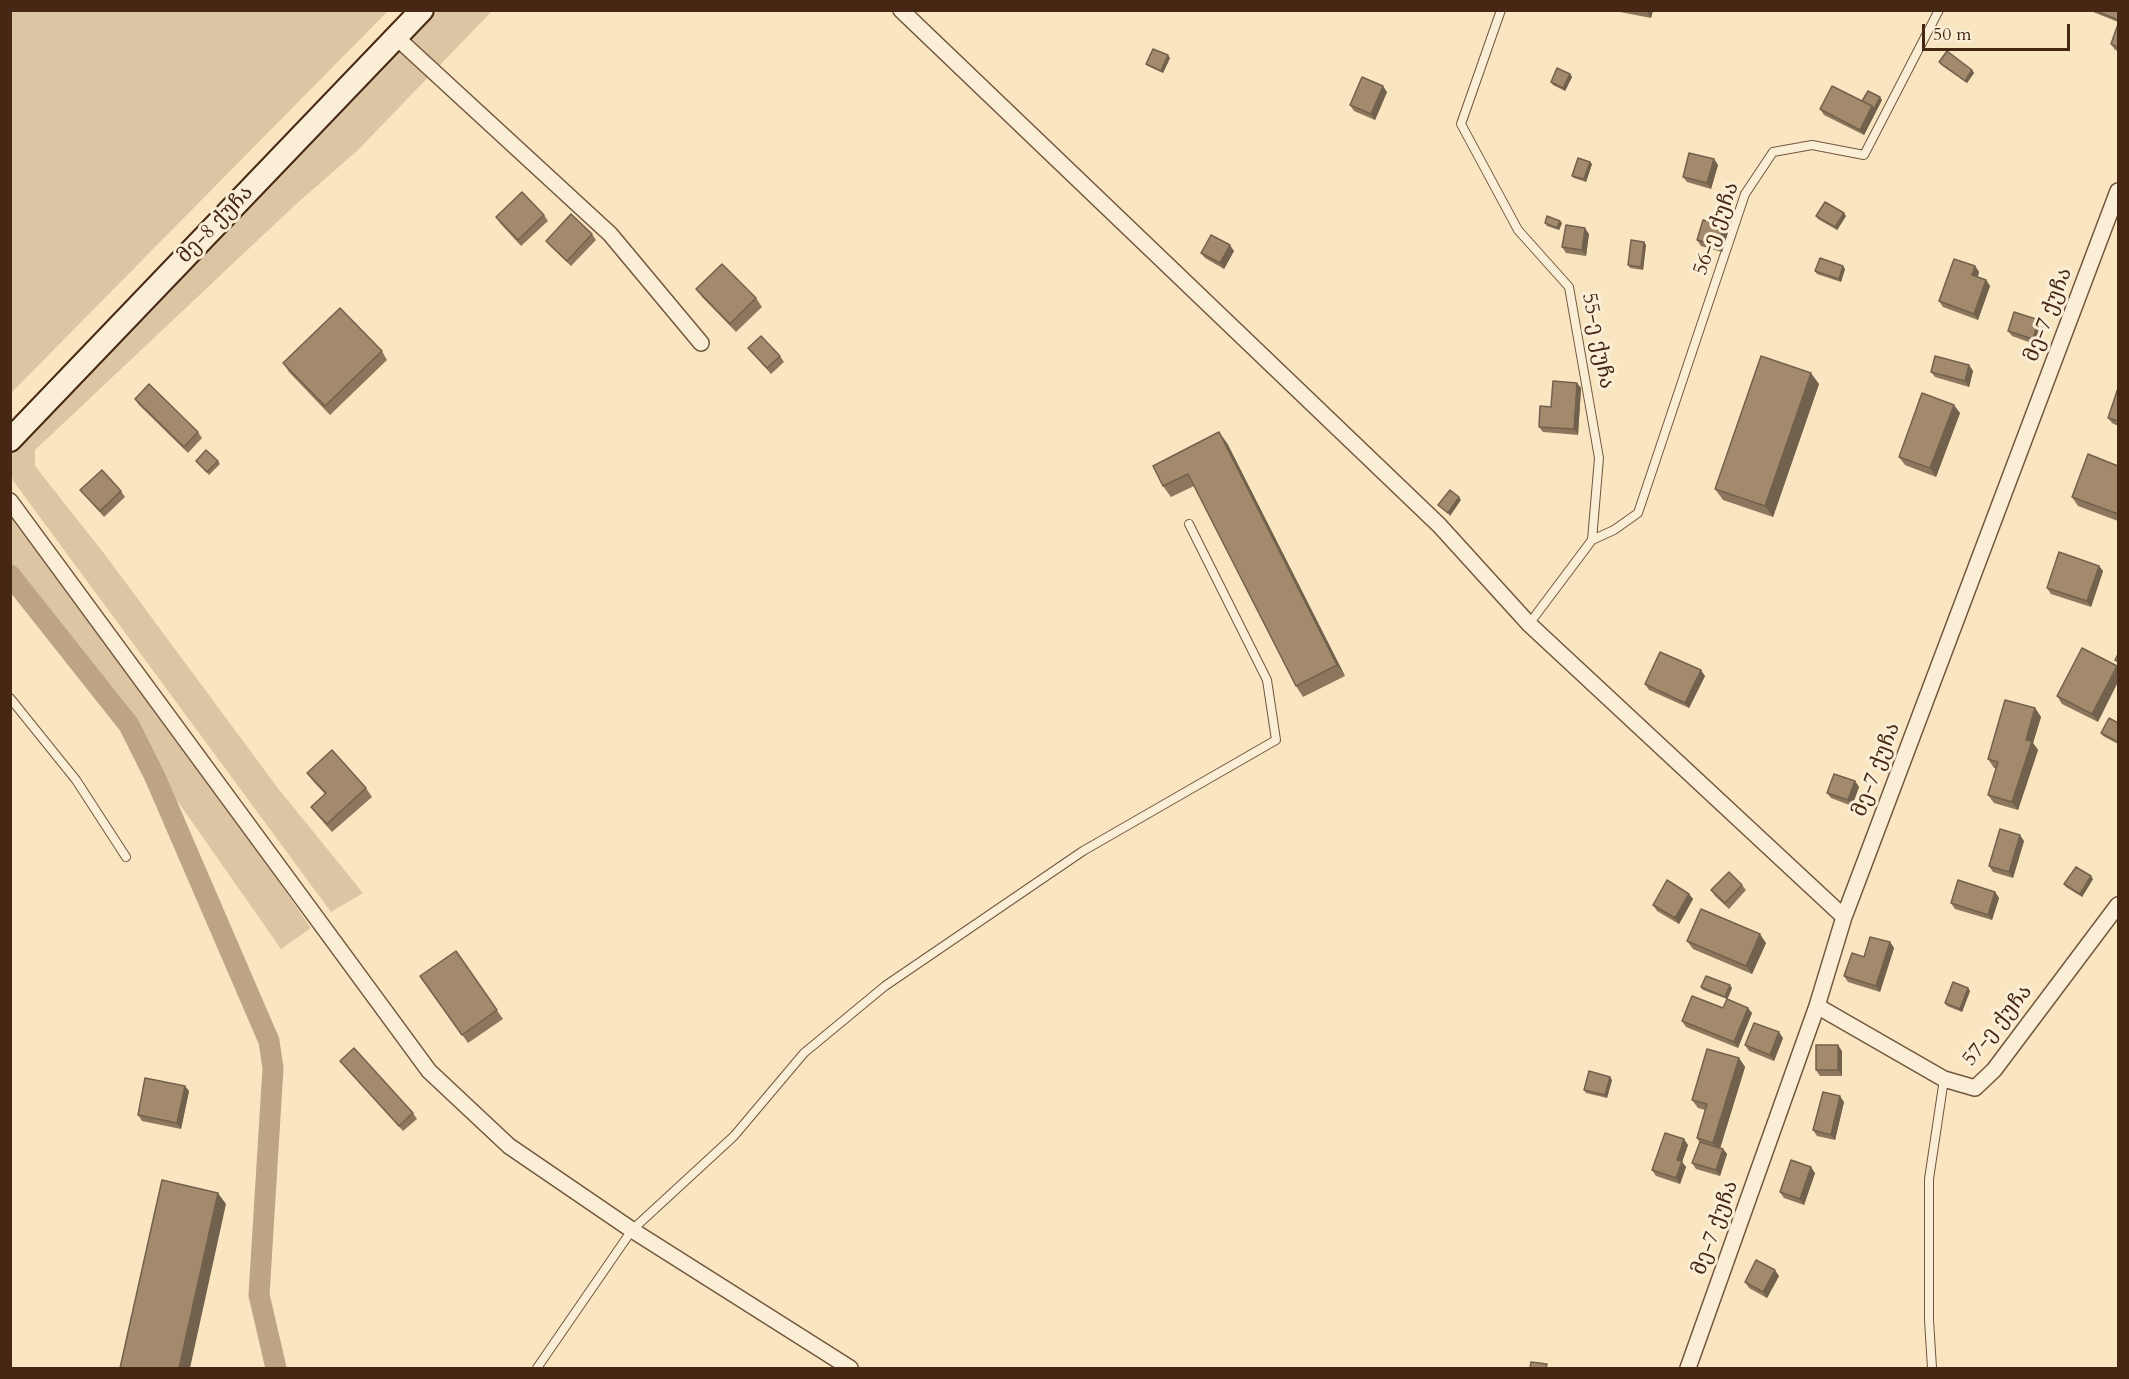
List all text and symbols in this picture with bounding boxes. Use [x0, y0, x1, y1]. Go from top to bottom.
scale bar [1925, 12, 2074, 50]
text: 50 m [1933, 22, 1972, 47]
street label: 56-ე ქუჩა [1689, 179, 1745, 279]
street label: მე-8 ქუჩა [173, 181, 259, 269]
street label: მე-7 ქუჩა [2020, 265, 2078, 365]
street label: 55-ე ქუჩა [1575, 291, 1619, 391]
street label: მე-7 ქუჩა [1848, 720, 1906, 820]
street label: 57-ე ქუჩა [1958, 980, 2038, 1072]
street label: მე-7 ქუჩა [1687, 1177, 1745, 1279]

